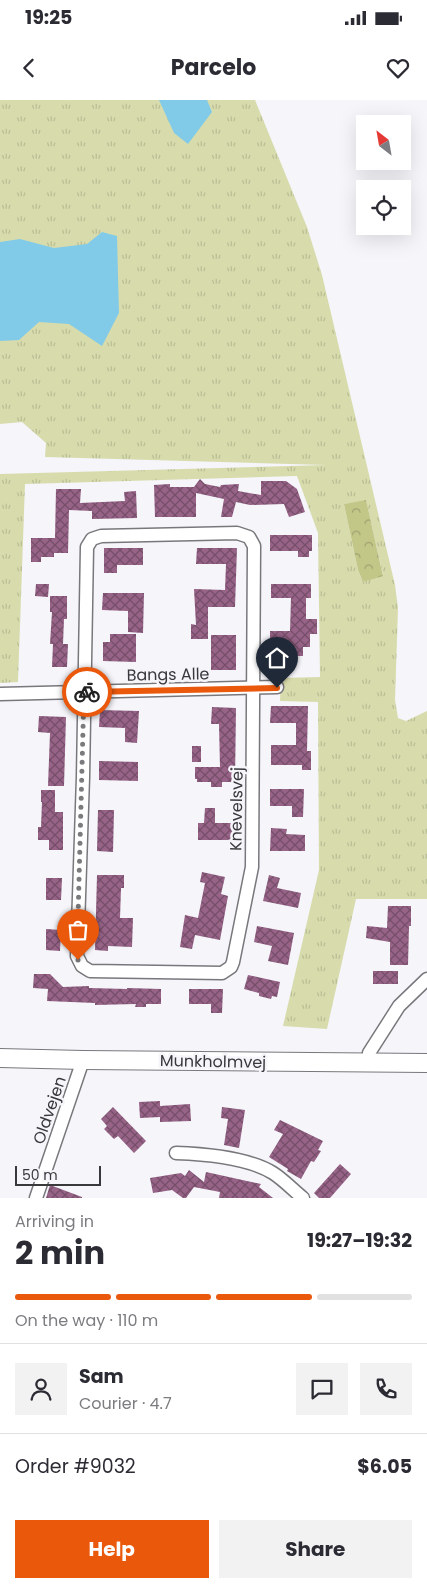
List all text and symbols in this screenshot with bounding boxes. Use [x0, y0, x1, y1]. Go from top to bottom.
text: 19:25 [25, 4, 72, 31]
text: Parcelo [171, 52, 256, 83]
icon: back [15, 54, 43, 82]
icon: heart [384, 54, 412, 82]
north arrow [356, 115, 411, 170]
map controls [356, 115, 411, 235]
button: locate [356, 180, 411, 235]
pin [256, 637, 298, 688]
icon: home [263, 644, 291, 672]
street label: Bangs Alle [126, 662, 210, 687]
courier [62, 667, 112, 717]
icon: bike [73, 678, 101, 706]
street label: Knevelsvej [224, 767, 249, 851]
pin [57, 909, 99, 960]
icon: bag [64, 916, 92, 944]
street label: Munkholmvej [160, 1049, 266, 1074]
street label: Oldvejen [27, 1073, 72, 1147]
scale bar [15, 1163, 101, 1186]
text: 50 m [22, 1165, 58, 1185]
text: Arriving in [15, 1210, 94, 1233]
text: 19:27–19:32 [307, 1227, 412, 1254]
text: 2 min [15, 1230, 105, 1275]
text: On the way · 110 m [15, 1309, 158, 1332]
button: person [15, 1363, 67, 1415]
text: Sam [79, 1363, 124, 1390]
button: chat [296, 1363, 348, 1415]
button: phone [360, 1363, 412, 1415]
text: Courier · 4.7 [79, 1392, 172, 1415]
text: Order #9032 [15, 1453, 136, 1480]
text: $6.05 [357, 1453, 412, 1480]
button: Help [15, 1520, 209, 1578]
button: Share [219, 1520, 412, 1578]

